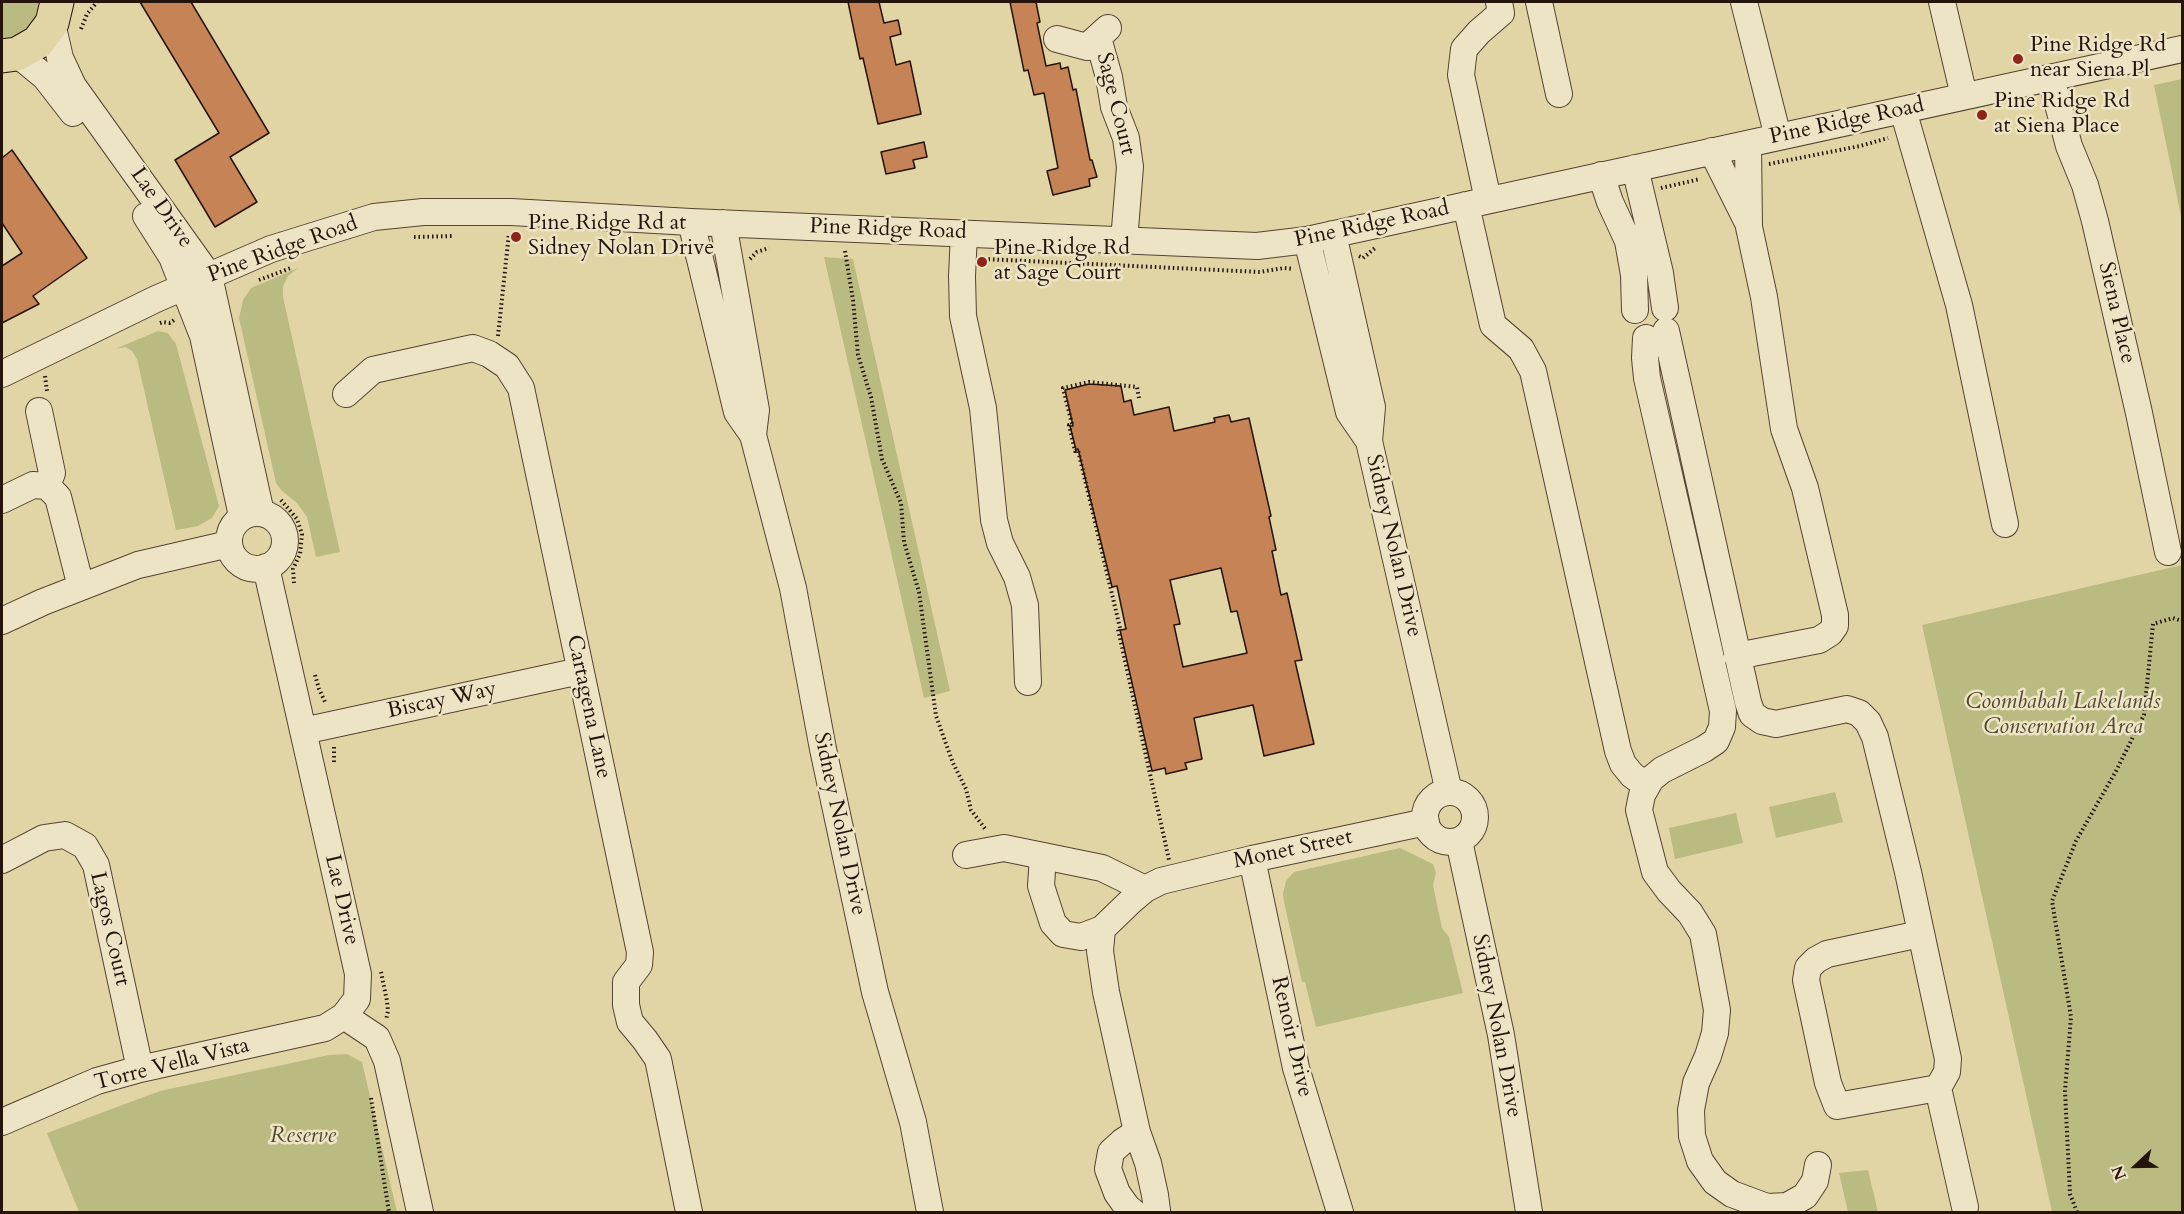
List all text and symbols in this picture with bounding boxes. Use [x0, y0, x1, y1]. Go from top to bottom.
place label: Pine Ridge Rd near Siena Pl [2030, 33, 2166, 84]
street label: Sage Court [1090, 50, 1140, 158]
marker: Pine Ridge Rd near Siena Pl [2011, 52, 2025, 66]
place label: Pine Ridge Rd at Siena Place [1994, 89, 2130, 140]
street label: Pine Ridge Road [1767, 93, 1927, 151]
marker: Pine Ridge Rd at Siena Place [1975, 108, 1989, 122]
street label: Lae Drive [124, 163, 198, 253]
street label: Pine Ridge Road [1292, 196, 1452, 254]
street label: Pine Ridge Road [205, 211, 361, 289]
place label: Pine Ridge Rd at Sidney Nolan Drive [528, 211, 714, 262]
street label: Pine Ridge Road [809, 214, 967, 246]
marker: Pine Ridge Rd at Sidney Nolan Drive [509, 230, 523, 244]
place label: Pine Ridge Rd at Sage Court [994, 236, 1130, 288]
marker: Pine Ridge Rd at Sage Court [975, 255, 989, 269]
street label: Siena Place [2092, 260, 2140, 366]
street label: Sidney Nolan Drive [1359, 452, 1427, 640]
street label: Cartagena Lane [560, 633, 616, 781]
street label: Biscay Way [385, 677, 499, 725]
park label: Coombabah Lakelands Conservation Area [1965, 690, 2161, 742]
street label: Sidney Nolan Drive [807, 730, 871, 918]
street label: Monet Street [1231, 825, 1355, 875]
street label: Lae Drive [318, 852, 364, 948]
street label: Lagos Court [83, 869, 135, 989]
street label: Sidney Nolan Drive [1465, 932, 1527, 1120]
street label: Renoir Drive [1264, 974, 1318, 1100]
street label: Torre Vella Vista [92, 1033, 252, 1097]
park label: Reserve [270, 1124, 336, 1150]
north arrow [2106, 1136, 2166, 1196]
text: N [2107, 1162, 2132, 1183]

